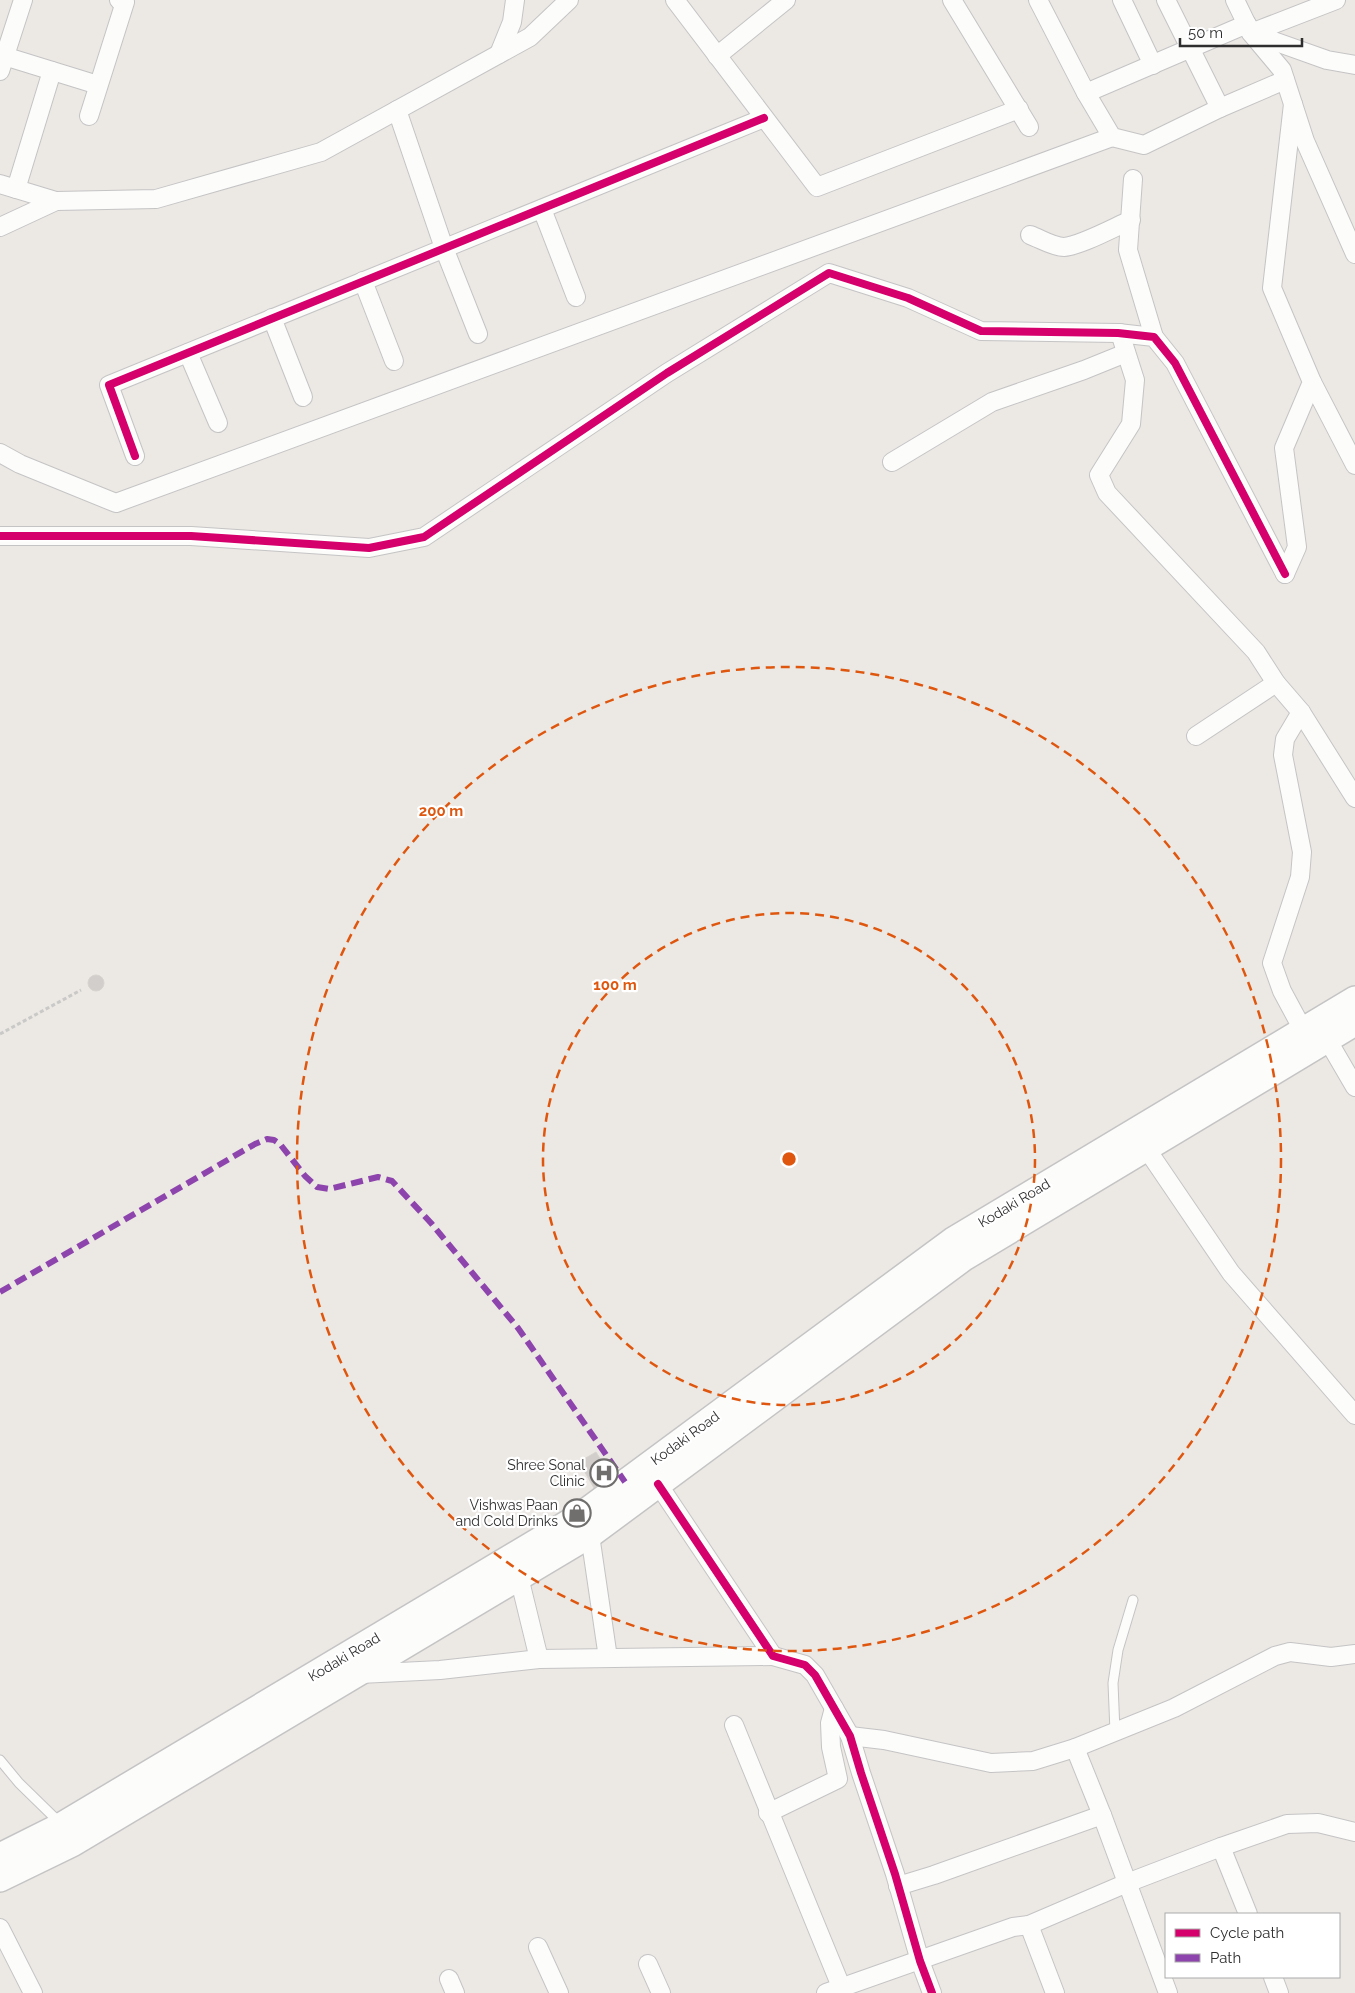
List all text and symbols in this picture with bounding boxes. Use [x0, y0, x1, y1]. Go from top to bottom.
scale bar [1180, 15, 1302, 47]
text: 50 m [1188, 24, 1223, 42]
text: 200 m [419, 802, 463, 820]
text: 100 m [593, 976, 637, 994]
centre of rings [780, 1150, 798, 1168]
street label: Kodaki Road [975, 1175, 1053, 1231]
street label: Kodaki Road [648, 1408, 722, 1468]
place label: Shree Sonal Clinic [507, 1457, 585, 1489]
hospital icon: Shree Sonal Clinic [589, 1458, 619, 1488]
place label: Vishwas Paan and Cold Drinks [456, 1497, 558, 1529]
shop icon: Vishwas Paan and Cold Drinks [562, 1498, 592, 1528]
street label: Kodaki Road [305, 1629, 383, 1685]
legend [1165, 1913, 1340, 1978]
text: Cycle path [1210, 1924, 1284, 1942]
text: Path [1210, 1949, 1241, 1967]

